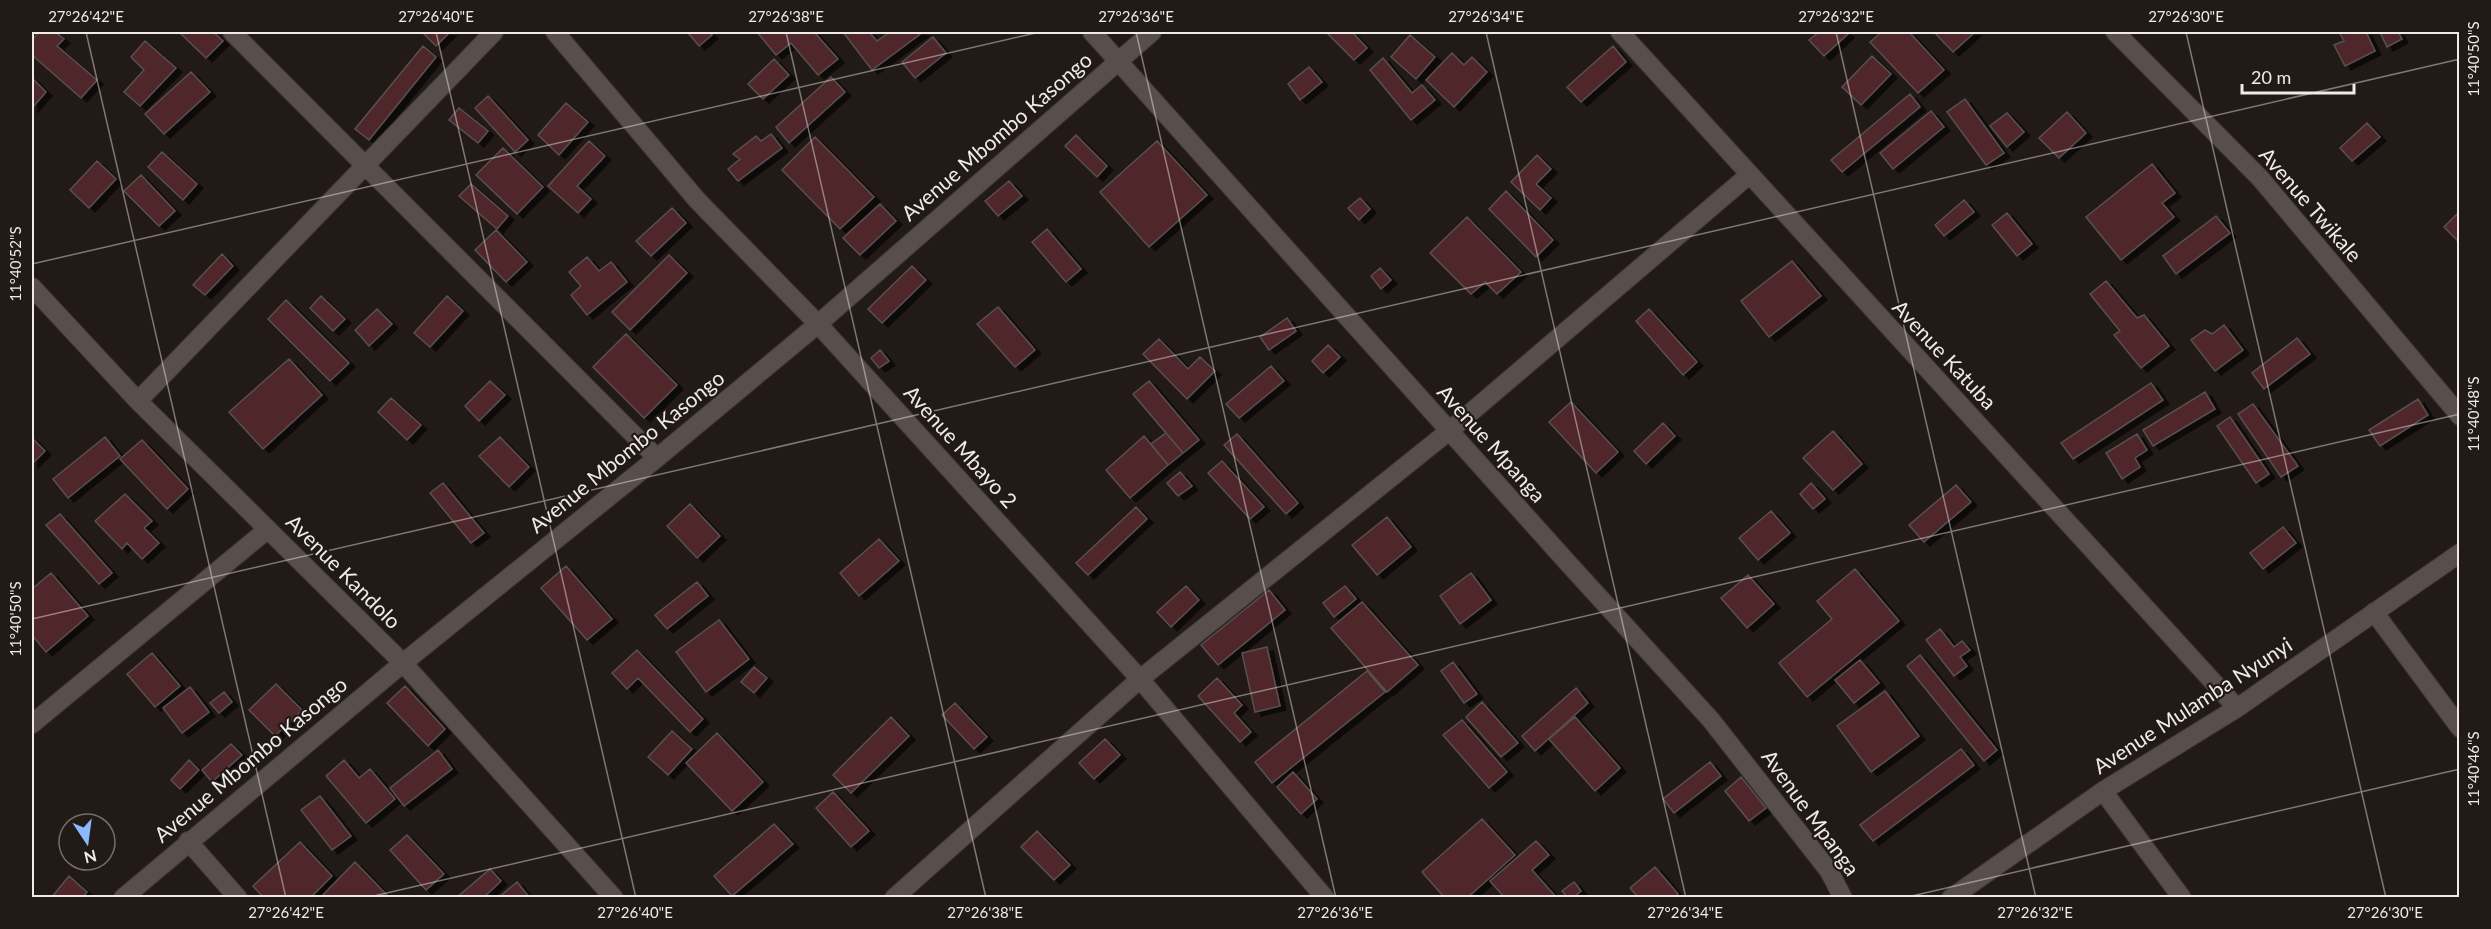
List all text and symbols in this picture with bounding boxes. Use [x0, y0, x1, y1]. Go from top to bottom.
text: 27°26'42"E [48, 7, 124, 25]
text: 27°26'40"E [398, 7, 474, 25]
text: 27°26'38"E [748, 7, 824, 25]
text: 27°26'36"E [1098, 7, 1174, 25]
text: 27°26'34"E [1448, 7, 1524, 25]
text: 27°26'32"E [1798, 7, 1874, 25]
text: 27°26'30"E [2148, 7, 2224, 25]
text: 11°40'50"S [2464, 21, 2482, 97]
street label: Avenue Mbombo Kasongo [896, 46, 1096, 225]
scale bar [2242, 57, 2354, 95]
text: 20 m [2251, 66, 2291, 88]
street label: Avenue Twikale [2255, 142, 2368, 266]
text: 11°40'52"S [6, 226, 24, 302]
street label: Avenue Katuba [1888, 294, 2002, 414]
street label: Avenue Mbombo Kasongo [523, 364, 729, 537]
text: 11°40'48"S [2464, 376, 2482, 452]
street label: Avenue Mpanga [1433, 379, 1551, 507]
street label: Avenue Mbayo 2 [900, 380, 1023, 512]
street label: Avenue Kandolo [282, 509, 407, 633]
text: 11°40'50"S [6, 581, 24, 657]
street label: Avenue Mulamba Nyunyi [2088, 631, 2296, 778]
street label: Avenue Mbombo Kasongo [149, 671, 352, 847]
text: 11°40'46"S [2464, 731, 2482, 807]
street label: Avenue Mpanga [1757, 744, 1865, 880]
north arrow [57, 812, 117, 872]
text: N [82, 846, 99, 868]
text: 27°26'42"E [248, 903, 324, 921]
text: 27°26'40"E [597, 903, 673, 921]
text: 27°26'38"E [947, 903, 1023, 921]
text: 27°26'36"E [1297, 903, 1373, 921]
text: 27°26'34"E [1647, 903, 1723, 921]
text: 27°26'32"E [1997, 903, 2073, 921]
text: 27°26'30"E [2347, 903, 2423, 921]

